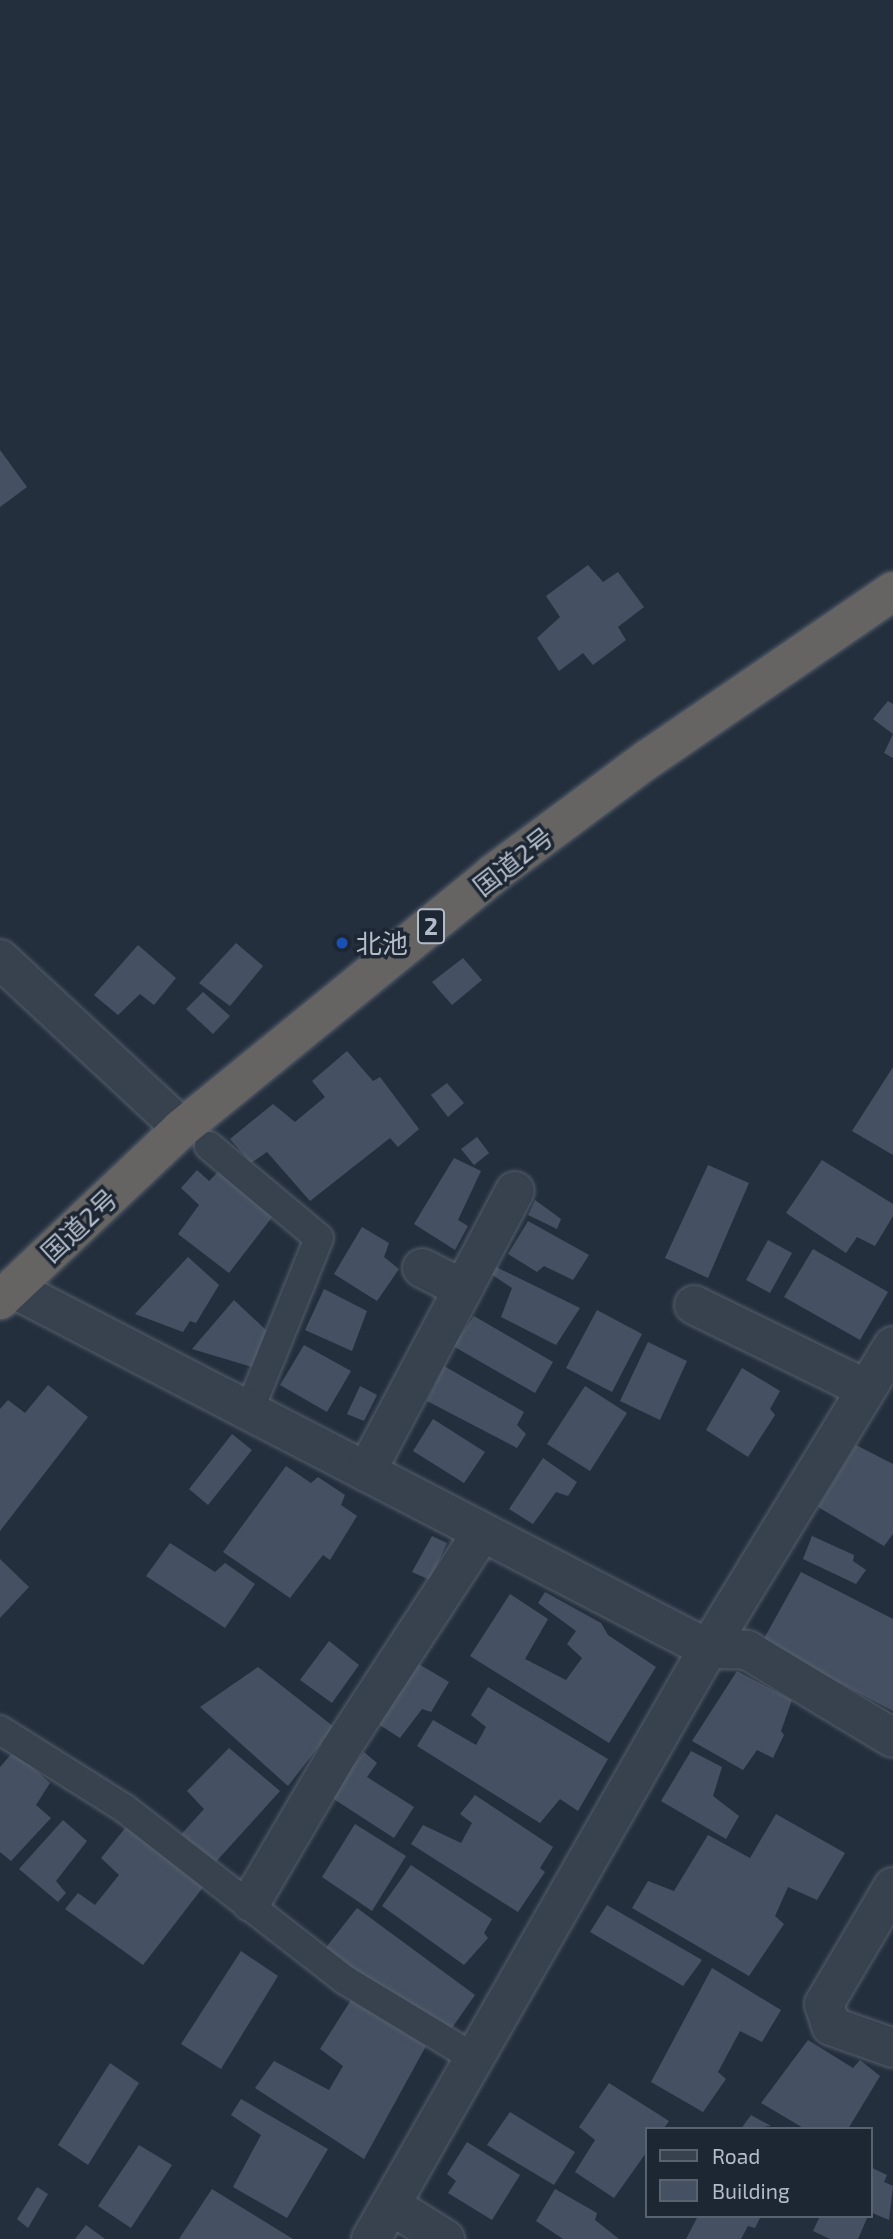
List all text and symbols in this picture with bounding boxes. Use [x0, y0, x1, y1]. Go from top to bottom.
street label: 国道2号 [467, 820, 559, 902]
road number: 2 [417, 906, 445, 946]
place label: 北池 [356, 927, 408, 959]
marker: 北池 [334, 935, 350, 951]
street label: 国道2号 [34, 1182, 124, 1268]
legend [644, 2127, 872, 2218]
text: Road [712, 2143, 760, 2168]
text: Building [712, 2178, 790, 2203]

